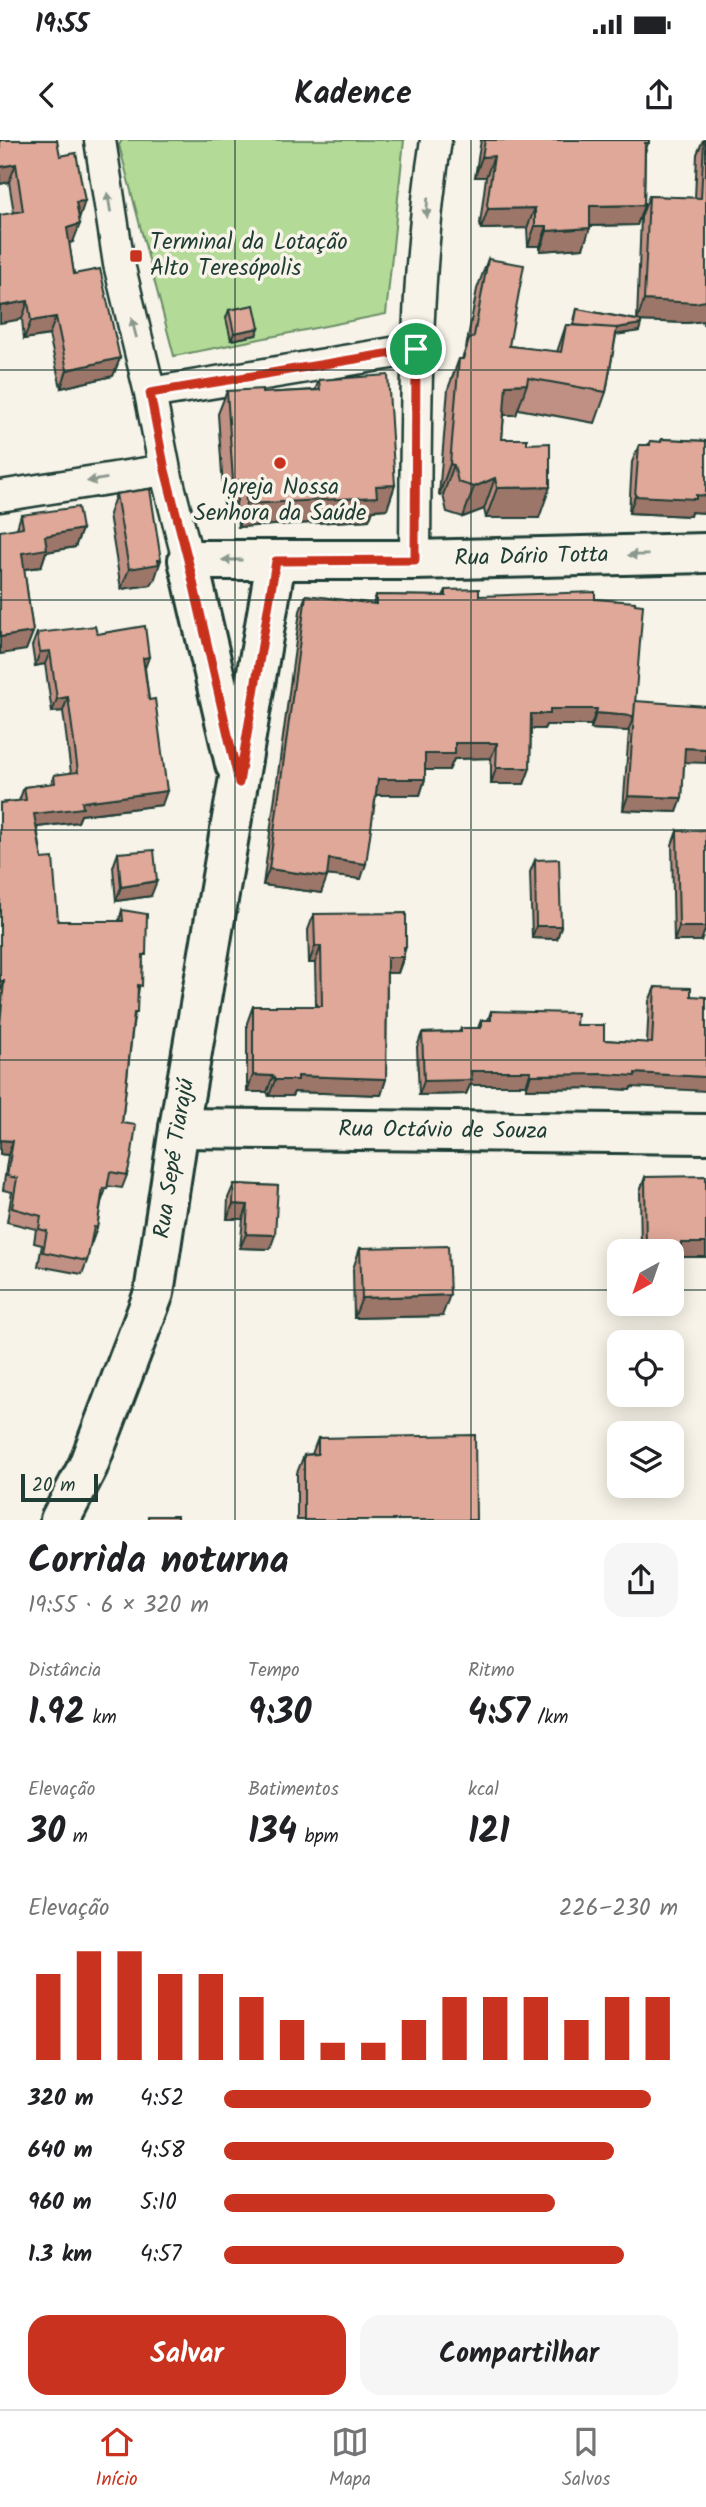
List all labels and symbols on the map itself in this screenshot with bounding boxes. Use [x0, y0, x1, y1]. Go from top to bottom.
one-way arrow [103, 191, 114, 213]
one-way arrow [421, 197, 432, 219]
place label: Terminal da Lotação Alto Teresópolis [150, 225, 348, 287]
marker: Terminal da Lotação Alto Teresópolis [128, 248, 144, 264]
one-way arrow [129, 317, 140, 339]
pin [386, 319, 446, 379]
marker: Igreja Nossa Senhora da Saúde [272, 455, 288, 471]
place label: Igreja Nossa Senhora da Saúde [194, 470, 366, 532]
one-way arrow [86, 475, 108, 486]
street label: Rua Dário Totta [454, 537, 609, 577]
one-way arrow [627, 549, 649, 560]
one-way arrow [221, 554, 243, 566]
street label: Rua Sepé Tiarajú [144, 1075, 205, 1241]
street label: Rua Octávio de Souza [338, 1112, 548, 1150]
north arrow [607, 1239, 684, 1316]
scale bar [21, 1471, 98, 1503]

